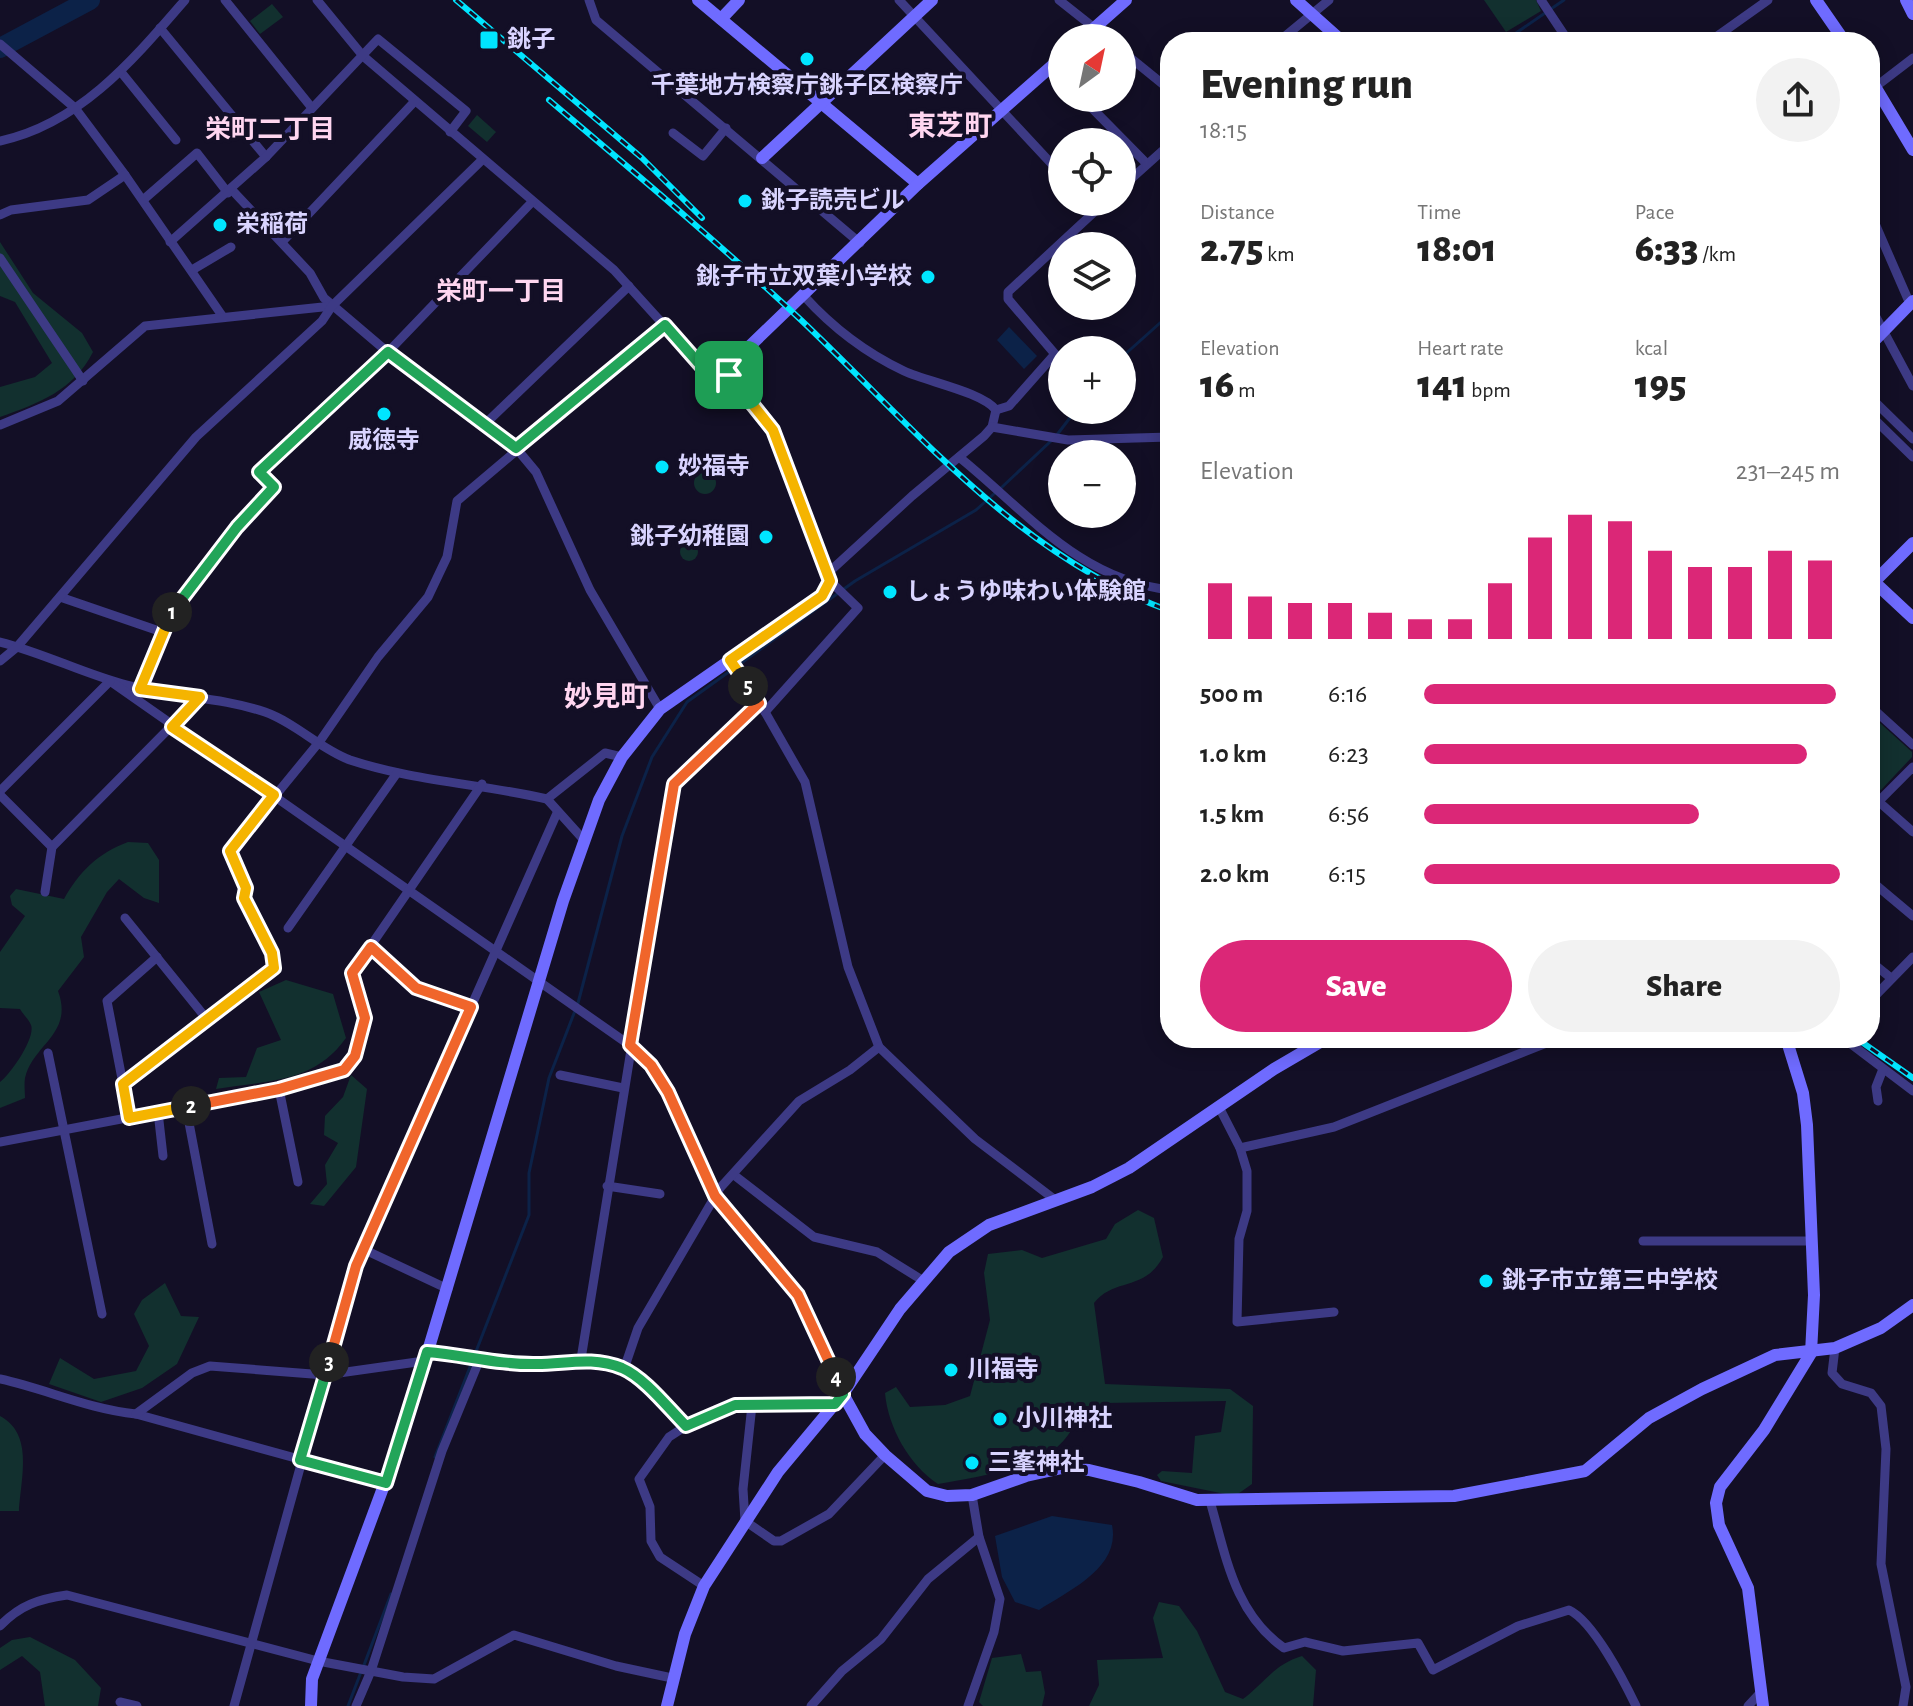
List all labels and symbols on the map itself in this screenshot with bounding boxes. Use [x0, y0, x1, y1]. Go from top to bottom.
north arrow [1048, 24, 1136, 112]
place label: 銚子 [507, 26, 555, 52]
marker: 銚子 [478, 29, 500, 51]
marker: 千葉地方検察庁銚子区検察庁 [798, 50, 816, 68]
place label: 千葉地方検察庁銚子区検察庁 [651, 72, 963, 98]
district label: 東芝町 [908, 111, 992, 141]
district label: 栄町二丁目 [205, 115, 335, 143]
place label: 銚子読売ビル [761, 187, 905, 213]
marker: 銚子読売ビル [736, 192, 754, 210]
place label: 栄稲荷 [236, 211, 308, 237]
marker: 栄稲荷 [211, 216, 229, 234]
place label: 銚子市立双葉小学校 [696, 263, 912, 289]
marker: 銚子市立双葉小学校 [919, 268, 937, 286]
district label: 栄町一丁目 [436, 277, 566, 305]
pin [695, 341, 763, 409]
marker: 威徳寺 [375, 405, 393, 423]
place label: 威徳寺 [348, 427, 420, 453]
place label: 妙福寺 [678, 453, 750, 479]
marker: 妙福寺 [653, 458, 671, 476]
place label: 銚子幼稚園 [630, 523, 750, 549]
marker: 銚子幼稚園 [757, 528, 775, 546]
place label: しょうゆ味わい体験館 [906, 578, 1146, 604]
marker: しょうゆ味わい体験館 [881, 583, 899, 601]
pin: 1 [152, 592, 192, 632]
pin: 5 [728, 666, 768, 706]
district label: 妙見町 [564, 682, 648, 712]
pin: 2 [171, 1086, 211, 1126]
place label: 銚子市立第三中学校 [1502, 1267, 1718, 1293]
marker: 銚子市立第三中学校 [1477, 1272, 1495, 1290]
pin: 3 [309, 1342, 349, 1382]
place label: 川福寺 [967, 1356, 1039, 1382]
pin: 4 [816, 1357, 856, 1397]
marker: 川福寺 [942, 1361, 960, 1379]
place label: 小川神社 [1016, 1405, 1112, 1431]
marker: 小川神社 [991, 1410, 1009, 1428]
place label: 三峯神社 [988, 1449, 1084, 1475]
marker: 三峯神社 [963, 1454, 981, 1472]

